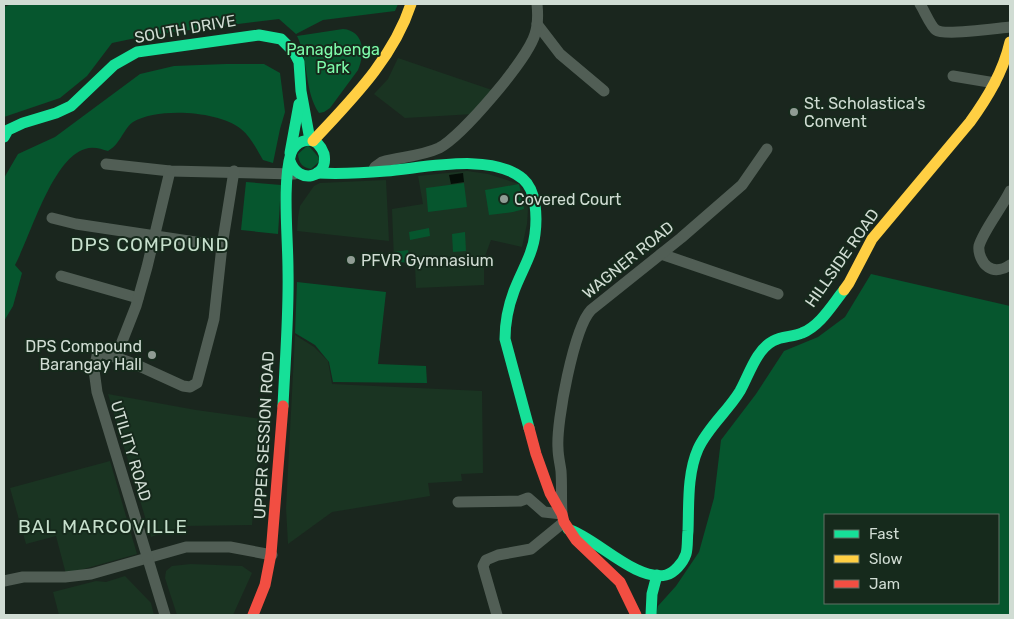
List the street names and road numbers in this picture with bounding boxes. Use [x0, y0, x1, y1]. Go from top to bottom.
street label: SOUTH DRIVE [133, 11, 237, 47]
street label: HILLSIDE ROAD [801, 205, 883, 311]
street label: WAGNER ROAD [579, 217, 677, 303]
street label: UPPER SESSION ROAD [250, 350, 278, 520]
street label: UTILITY ROAD [107, 398, 155, 504]

